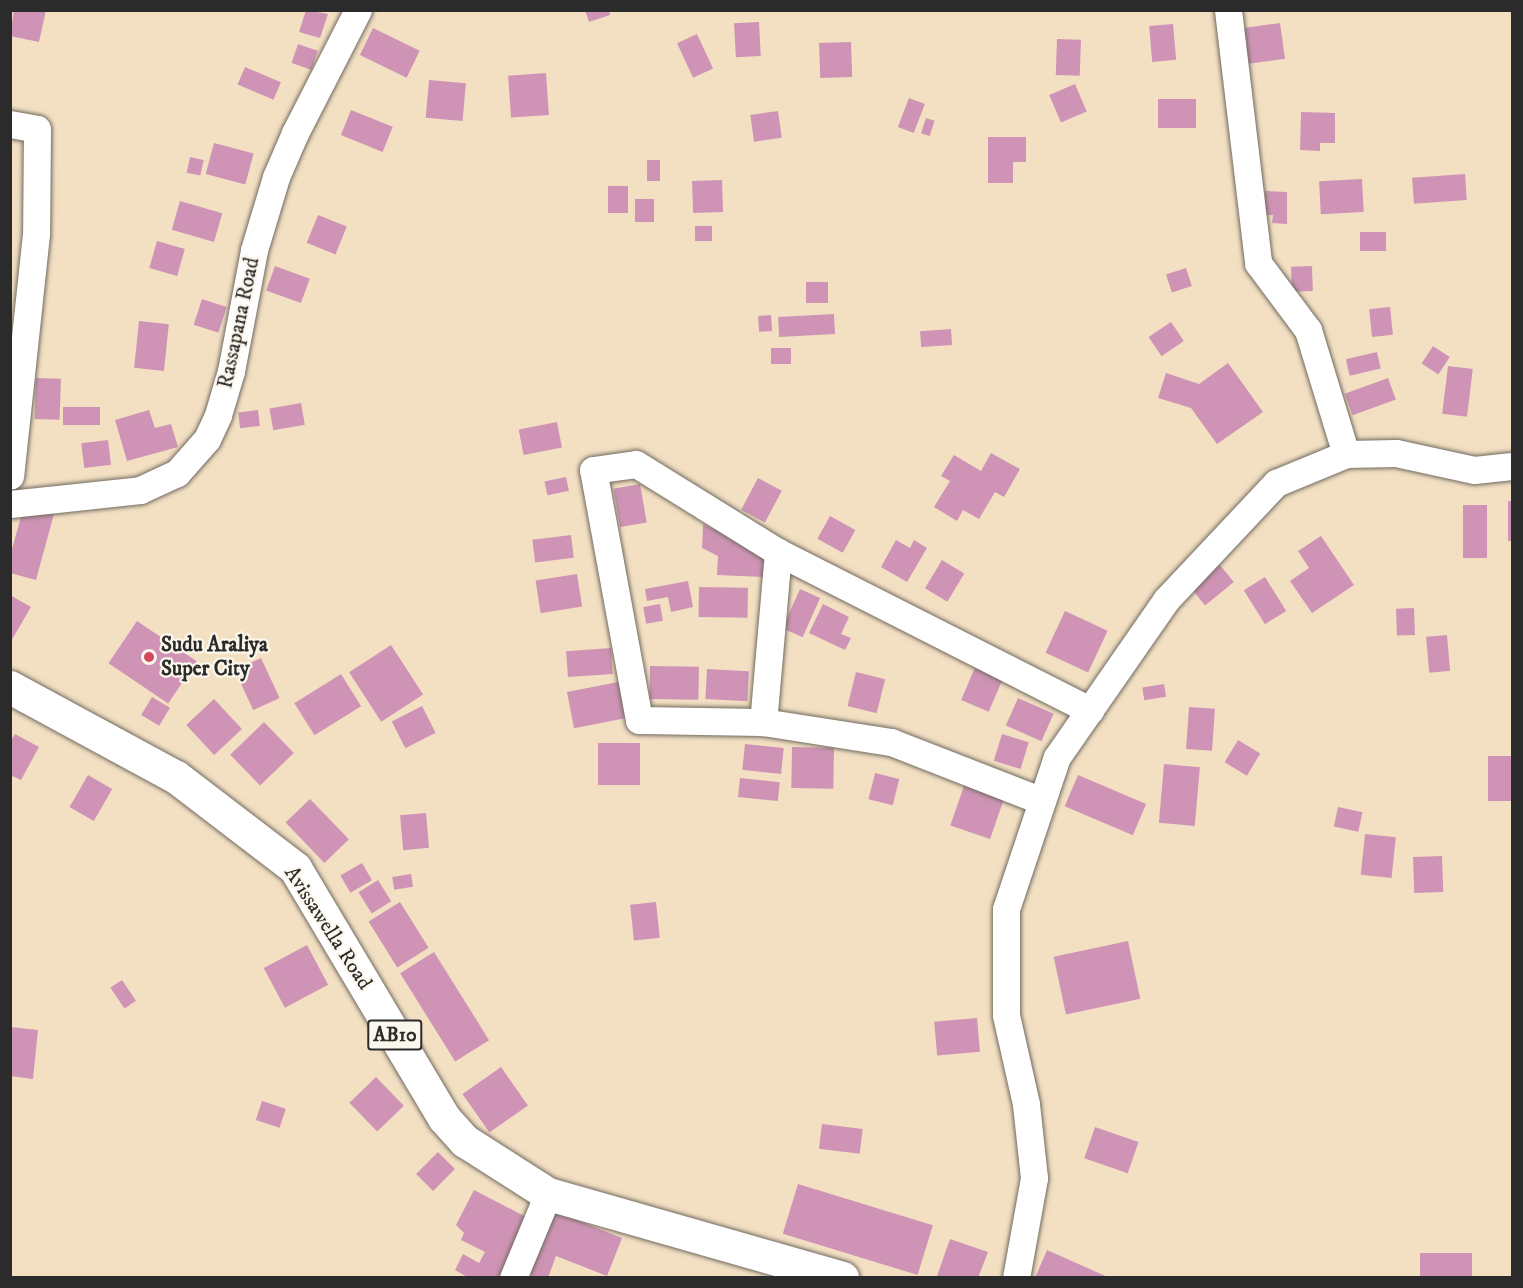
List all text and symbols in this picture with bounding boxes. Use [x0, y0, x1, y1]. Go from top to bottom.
street label: Rassapana Road [213, 255, 265, 391]
place label: Sudu Araliya Super City [161, 632, 268, 682]
marker: Sudu Araliya Super City [142, 650, 156, 664]
street label: Avissawella Road [279, 862, 377, 994]
road number: AB10 [366, 1018, 424, 1052]

